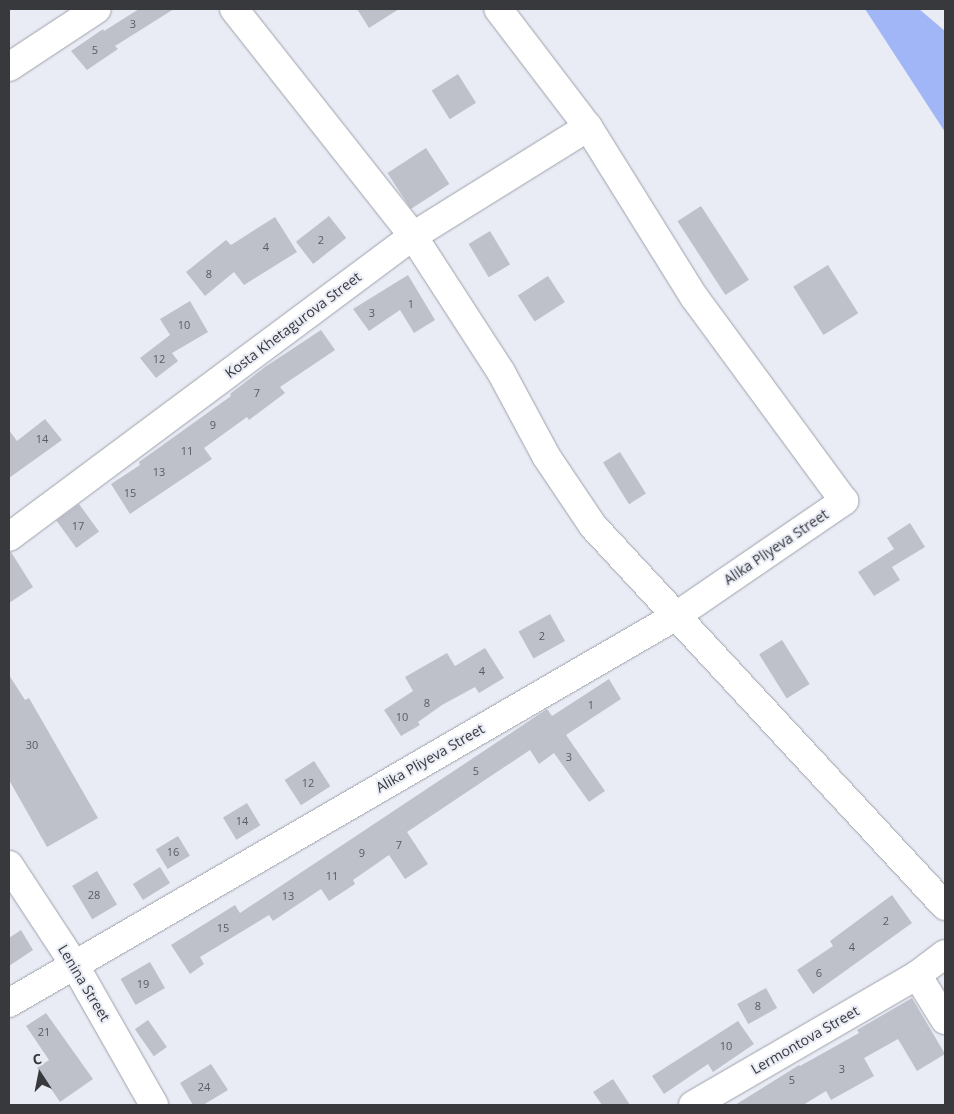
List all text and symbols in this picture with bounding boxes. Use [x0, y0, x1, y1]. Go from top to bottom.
house number: 3 [130, 17, 136, 31]
house number: 5 [92, 43, 98, 57]
house number: 2 [318, 233, 324, 247]
house number: 4 [263, 240, 269, 254]
house number: 8 [206, 267, 212, 281]
street label: Kosta Khetagurova Street [222, 268, 364, 382]
house number: 1 [408, 297, 414, 311]
house number: 3 [369, 306, 375, 320]
house number: 10 [178, 318, 190, 332]
house number: 12 [153, 352, 165, 366]
house number: 7 [254, 386, 260, 400]
house number: 9 [210, 418, 216, 432]
house number: 14 [36, 432, 48, 446]
house number: 11 [181, 444, 193, 458]
house number: 13 [153, 465, 165, 479]
house number: 15 [124, 486, 136, 500]
street label: Alika Pliyeva Street [720, 506, 832, 588]
house number: 17 [72, 519, 84, 533]
house number: 2 [539, 629, 545, 643]
house number: 4 [479, 664, 485, 678]
house number: 8 [424, 696, 430, 710]
house number: 1 [588, 698, 594, 712]
house number: 10 [396, 710, 408, 724]
street label: Alika Pliyeva Street [373, 720, 487, 796]
house number: 30 [26, 738, 38, 752]
house number: 3 [566, 750, 572, 764]
house number: 5 [473, 764, 479, 778]
house number: 12 [302, 776, 314, 790]
house number: 14 [236, 814, 248, 828]
house number: 7 [396, 838, 402, 852]
house number: 16 [167, 845, 179, 859]
house number: 9 [359, 846, 365, 860]
house number: 11 [326, 869, 338, 883]
house number: 28 [88, 888, 100, 902]
house number: 13 [282, 889, 294, 903]
house number: 2 [883, 914, 889, 928]
house number: 15 [217, 921, 229, 935]
house number: 4 [849, 940, 855, 954]
street label: Lenina Street [55, 942, 113, 1024]
house number: 6 [816, 966, 822, 980]
house number: 19 [137, 977, 149, 991]
house number: 8 [755, 999, 761, 1013]
street label: Lermontova Street [748, 1002, 862, 1078]
house number: 21 [38, 1025, 50, 1039]
house number: 10 [720, 1039, 732, 1053]
north arrow [15, 1049, 65, 1099]
text: С [31, 1049, 43, 1069]
house number: 3 [839, 1062, 845, 1076]
house number: 5 [789, 1073, 795, 1087]
house number: 24 [198, 1080, 210, 1094]

